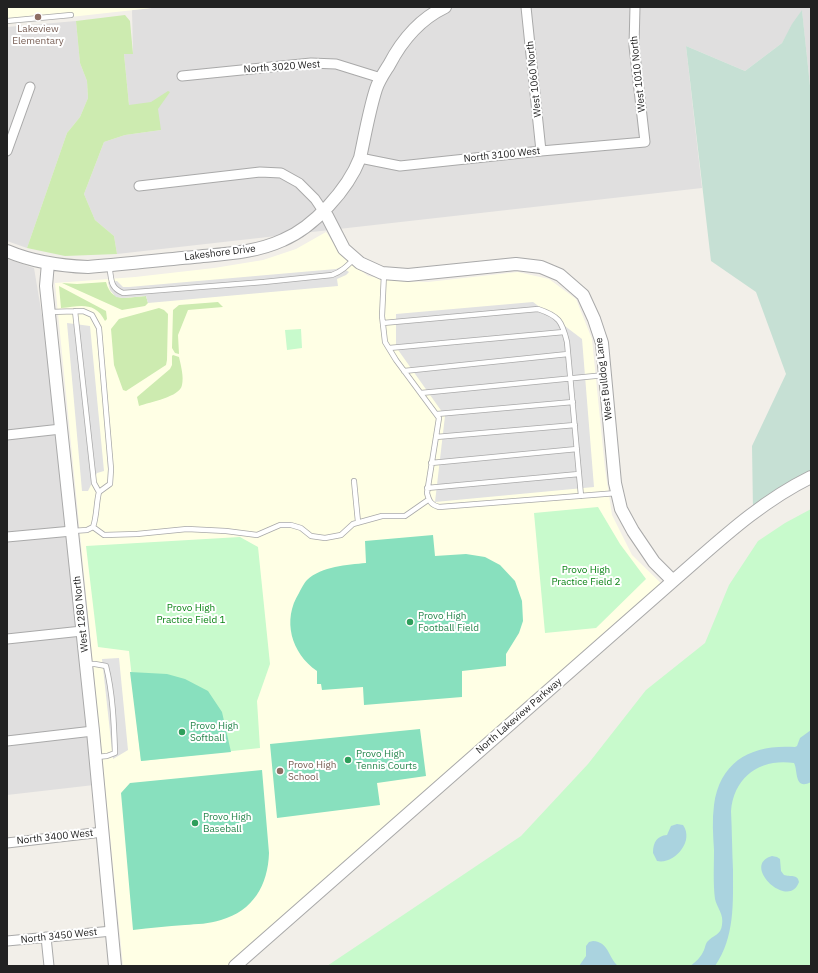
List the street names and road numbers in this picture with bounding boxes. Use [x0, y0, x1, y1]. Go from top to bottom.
street label: West 1010 North [628, 35, 648, 113]
street label: West 1060 North [524, 40, 544, 118]
street label: North 3020 West [243, 58, 321, 76]
street label: North 3100 West [463, 145, 541, 165]
street label: Lakeshore Drive [184, 243, 256, 263]
street label: West Bulldog Lane [593, 337, 615, 421]
street label: West 1280 North [71, 575, 91, 653]
street label: North Lakeview Parkway [474, 675, 564, 757]
street label: North 3400 West [16, 827, 94, 847]
street label: North 3450 West [20, 926, 98, 946]

